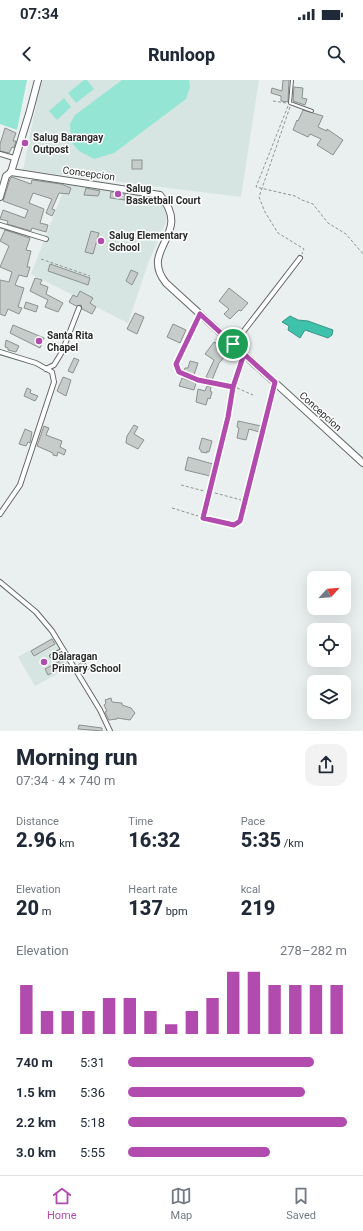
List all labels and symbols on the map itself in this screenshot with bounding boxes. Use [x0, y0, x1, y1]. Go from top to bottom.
place label: Salug Barangay Outpost [33, 132, 104, 155]
marker: Salug Barangay Outpost [20, 138, 30, 148]
street label: Concepcion [62, 164, 116, 183]
place label: Salug Basketball Court [126, 183, 201, 206]
marker: Salug Basketball Court [113, 189, 123, 199]
place label: Salug Elementary School [109, 230, 189, 253]
marker: Salug Elementary School [96, 236, 106, 246]
pin [216, 327, 250, 361]
place label: Santa Rita Chapel [47, 330, 94, 353]
marker: Santa Rita Chapel [34, 336, 44, 346]
street label: Concepcion [297, 390, 344, 433]
north arrow [307, 571, 351, 615]
place label: Dalaragan Primary School [52, 651, 121, 674]
marker: Dalaragan Primary School [39, 657, 49, 667]

